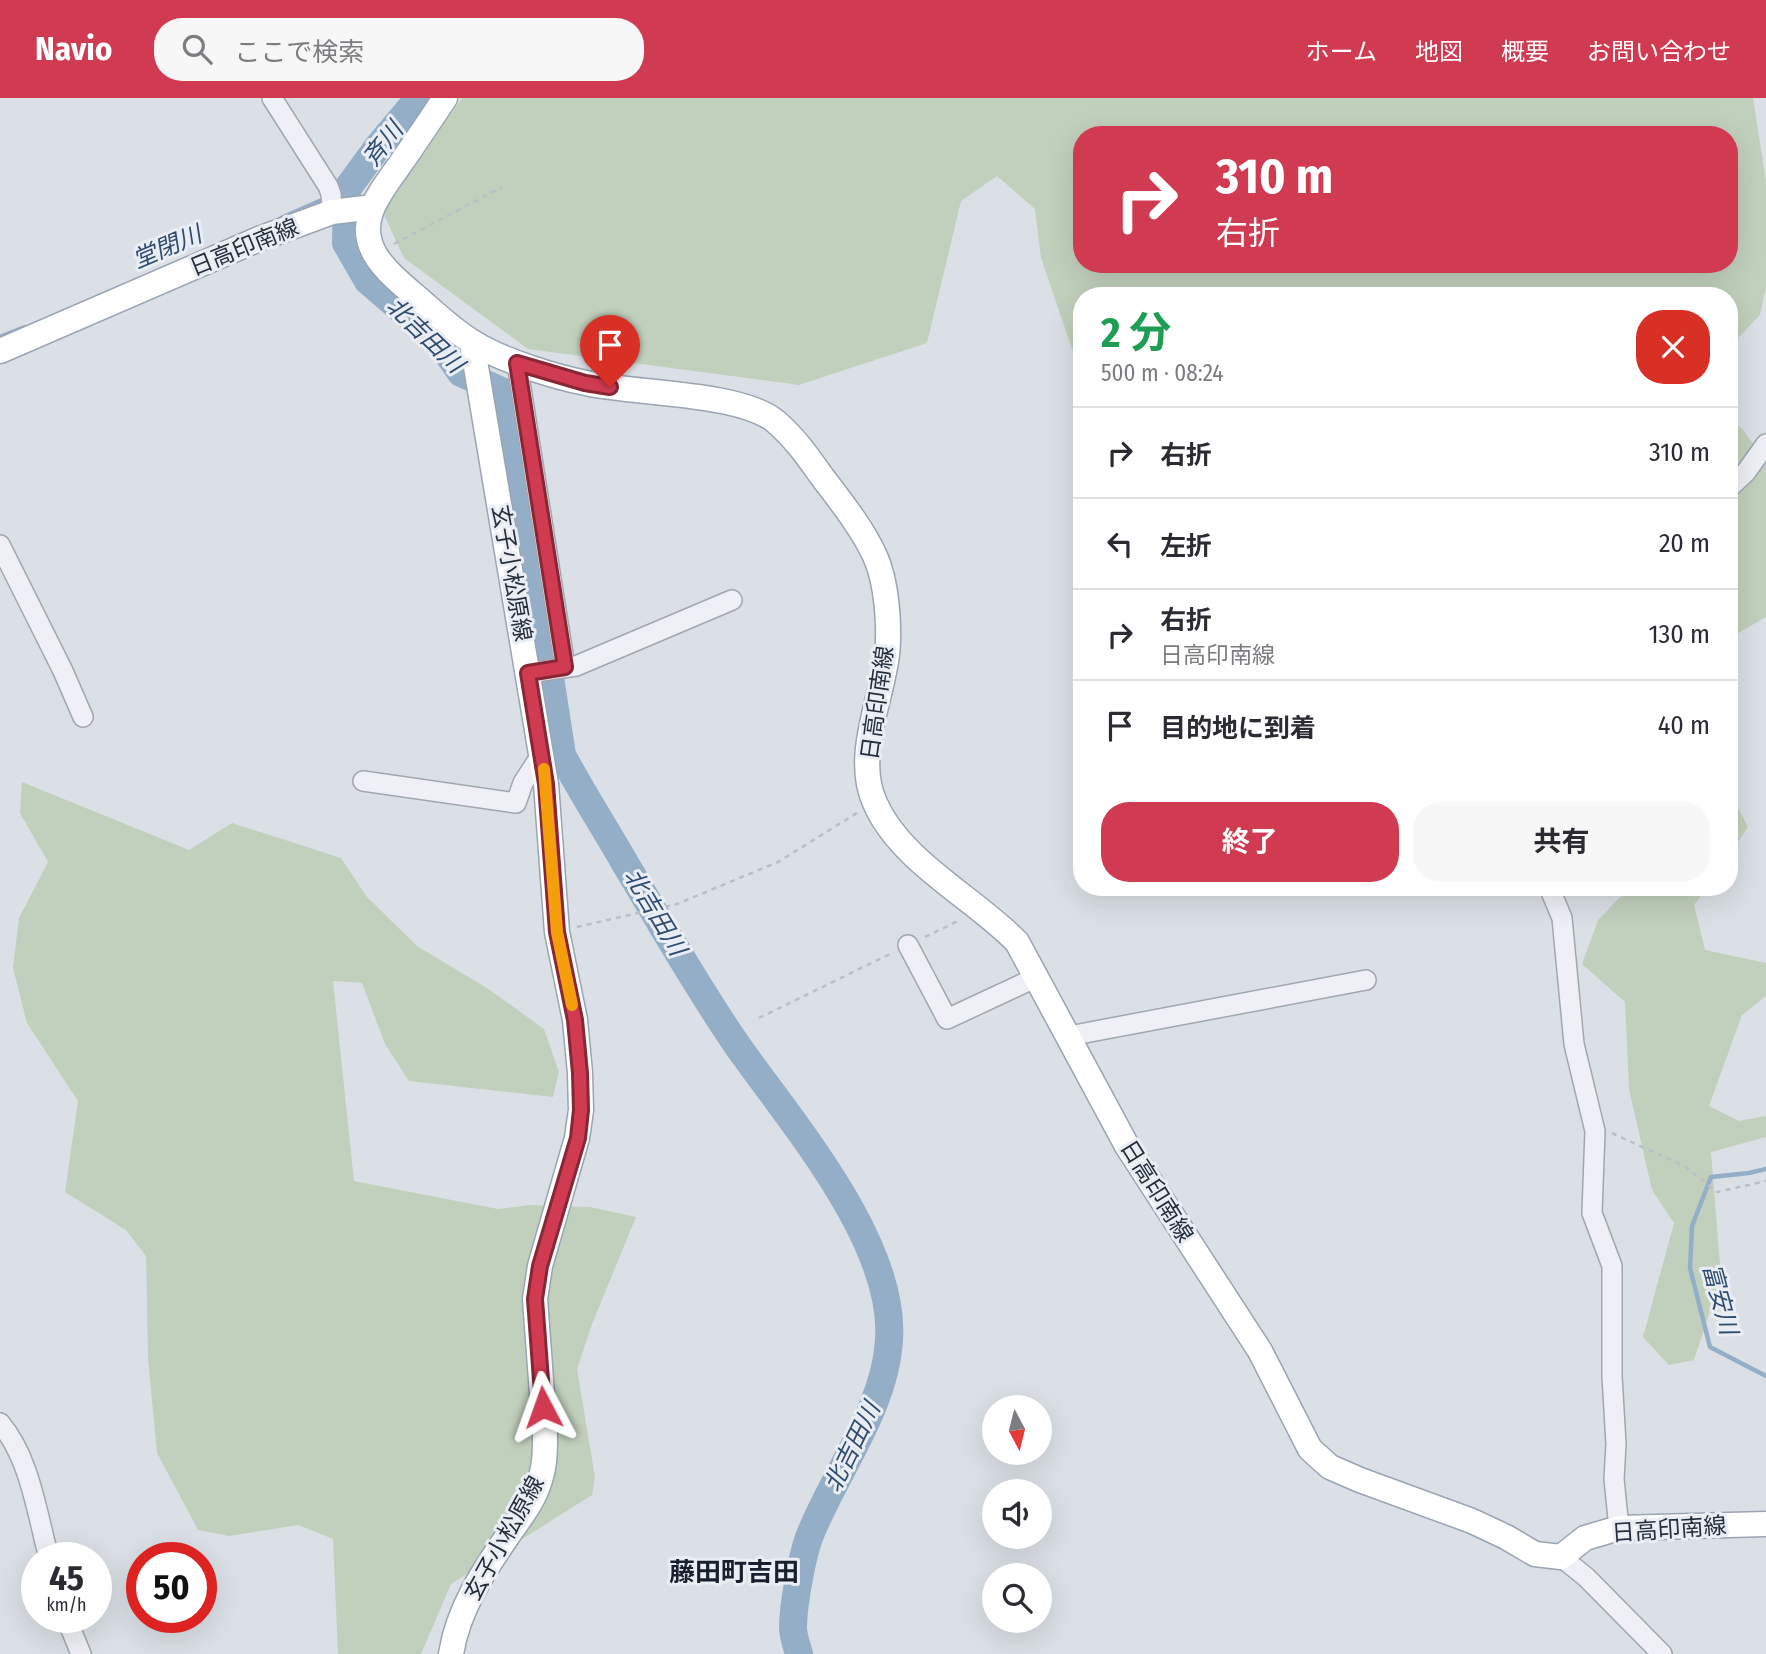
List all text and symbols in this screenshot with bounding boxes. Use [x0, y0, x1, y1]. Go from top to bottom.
search box [154, 18, 644, 81]
text: Navio [35, 29, 112, 69]
icon: search [178, 30, 216, 68]
text: ここで検索 [234, 37, 364, 68]
text: ホーム [1306, 38, 1377, 66]
text: 地図 [1415, 38, 1463, 66]
text: 概要 [1501, 38, 1549, 66]
text: お問い合わせ [1587, 38, 1731, 66]
water label: 斉川 [357, 114, 411, 172]
text: 310 m [1216, 147, 1333, 206]
icon: right [1101, 154, 1192, 245]
street label: 日高印南線 [185, 212, 303, 282]
text: 右折 [1216, 214, 1280, 252]
water label: 堂閉川 [128, 219, 208, 274]
water label: 北吉田川 [381, 292, 471, 380]
text: 2 分 [1101, 308, 1171, 358]
button: close [1636, 310, 1710, 384]
pin [580, 315, 640, 387]
icon: arrive [591, 326, 629, 364]
text: 500 m · 08:24 [1101, 359, 1223, 387]
icon: right [1101, 434, 1139, 472]
text: 310 m [1649, 437, 1710, 468]
text: 右折 [1160, 440, 1212, 471]
street label: 玄子小松原線 [486, 503, 538, 643]
icon: left [1101, 525, 1139, 563]
text: 20 m [1659, 528, 1710, 559]
text: 左折 [1160, 531, 1212, 562]
text: 右折 [1160, 605, 1212, 636]
icon: right [1101, 616, 1139, 654]
text: 130 m [1648, 619, 1710, 650]
text: 日高印南線 [1160, 641, 1275, 669]
street label: 日高印南線 [855, 644, 899, 762]
icon: arrive [1101, 707, 1139, 745]
text: 40 m [1658, 710, 1710, 741]
text: 目的地に到着 [1160, 713, 1316, 744]
button: 終了 [1101, 802, 1399, 882]
button: 共有 [1413, 802, 1710, 882]
water label: 北吉田川 [618, 864, 693, 963]
street label: 日高印南線 [1115, 1135, 1199, 1247]
water label: 富安川 [1697, 1261, 1744, 1340]
position arrow [506, 1370, 580, 1444]
water label: 北吉田川 [818, 1395, 887, 1496]
north arrow [982, 1395, 1052, 1465]
map controls [982, 1395, 1052, 1633]
street label: 玄子小松原線 [458, 1471, 550, 1605]
button: sound [982, 1479, 1052, 1549]
street label: 日高印南線 [1611, 1511, 1727, 1547]
speed limit sign: 50 [126, 1542, 217, 1633]
text: 45 [49, 1557, 84, 1599]
district label: 藤田町吉田 [669, 1557, 799, 1588]
button: search [982, 1563, 1052, 1633]
text: km/h [46, 1594, 87, 1616]

